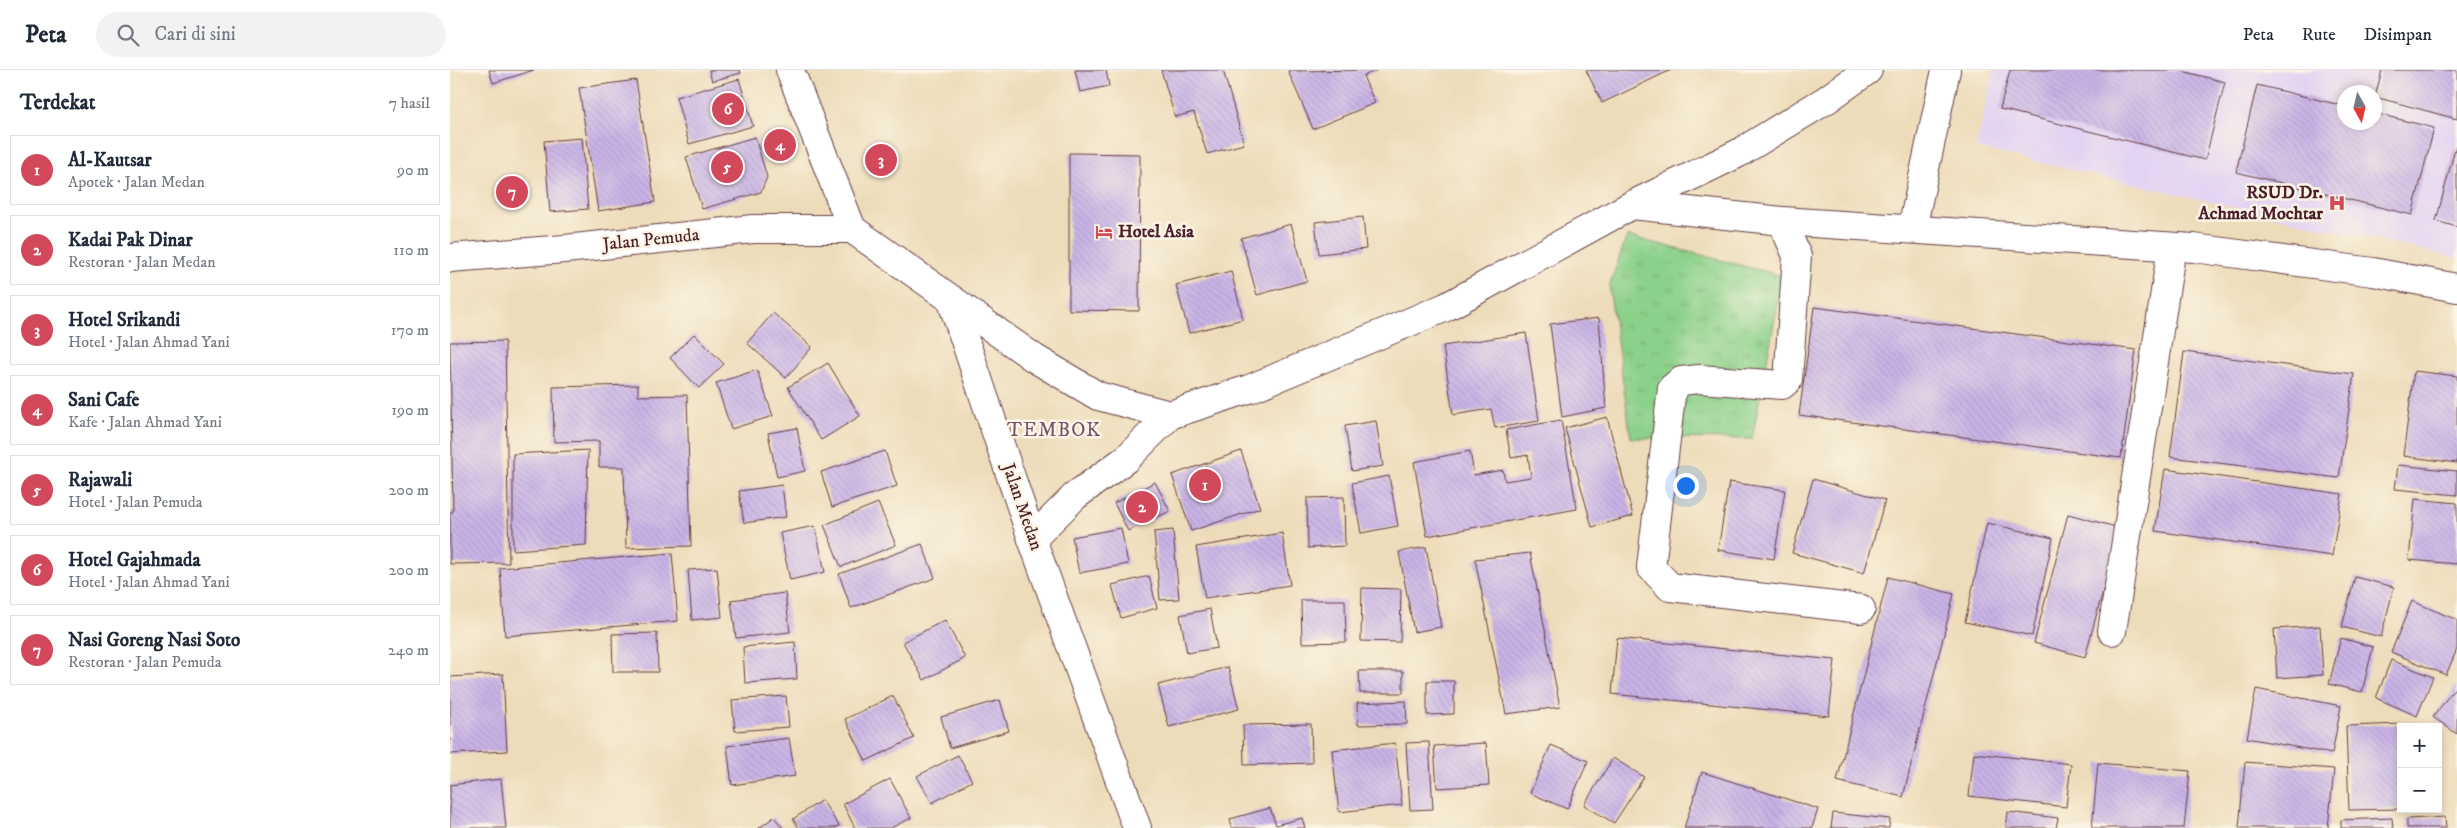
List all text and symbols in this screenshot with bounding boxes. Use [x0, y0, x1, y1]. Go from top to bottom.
search box [96, 12, 446, 57]
text: Peta [25, 20, 66, 50]
icon: search [114, 21, 142, 49]
text: Cari di sini [154, 23, 236, 46]
text: Peta [2243, 24, 2274, 46]
text: Rute [2302, 24, 2336, 46]
text: Disimpan [2364, 24, 2432, 46]
north arrow [2337, 85, 2382, 130]
text: Terdekat [20, 90, 95, 116]
pin: 6 [712, 90, 744, 128]
text: 7 hasil [389, 93, 430, 113]
pin: 4 [764, 126, 796, 164]
pin: 3 [865, 141, 897, 179]
pin: 5 [711, 148, 743, 186]
text: Al-Kautsar [68, 149, 152, 172]
text: 1 [34, 160, 40, 180]
text: 90 m [397, 160, 429, 180]
text: Apotek · Jalan Medan [68, 172, 205, 192]
pin: 7 [496, 173, 528, 211]
place label: RSUD Dr. Achmad Mochtar [2197, 182, 2323, 225]
hospital icon: RSUD Dr. Achmad Mochtar [2327, 193, 2347, 213]
place label: Hotel Asia [1118, 221, 1194, 243]
hotel icon: Hotel Asia [1094, 222, 1114, 242]
street label: Jalan Pemuda [600, 224, 701, 256]
text: Kadai Pak Dinar [68, 229, 193, 252]
text: 2 [33, 240, 41, 260]
text: 110 m [393, 240, 429, 260]
text: Restoran · Jalan Medan [68, 252, 216, 272]
text: Hotel Srikandi [68, 309, 180, 332]
text: 3 [34, 320, 40, 340]
text: 170 m [391, 320, 429, 340]
text: Hotel · Jalan Ahmad Yani [68, 332, 230, 352]
text: Sani Cafe [68, 389, 140, 412]
text: 4 [32, 400, 42, 420]
text: 190 m [391, 400, 429, 420]
text: Kafe · Jalan Ahmad Yani [68, 412, 222, 432]
district label: TEMBOK [1007, 418, 1101, 443]
street label: Jalan Medan [996, 459, 1047, 554]
pin: 1 [1189, 466, 1221, 504]
text: Rajawali [68, 469, 132, 492]
your location [1673, 473, 1699, 499]
text: 5 [33, 480, 41, 500]
text: 200 m [388, 480, 429, 500]
pin: 2 [1126, 488, 1158, 526]
text: Hotel · Jalan Pemuda [68, 492, 203, 512]
text: Hotel Gajahmada [68, 549, 201, 572]
text: 6 [33, 560, 41, 580]
text: 200 m [388, 560, 429, 580]
text: Hotel · Jalan Ahmad Yani [68, 572, 230, 592]
text: Nasi Goreng Nasi Soto [68, 629, 240, 652]
text: 7 [33, 640, 41, 660]
text: 240 m [388, 640, 429, 660]
text: Restoran · Jalan Pemuda [68, 652, 222, 672]
map controls [2397, 723, 2442, 813]
button: + [2397, 723, 2442, 768]
button: − [2397, 768, 2442, 813]

